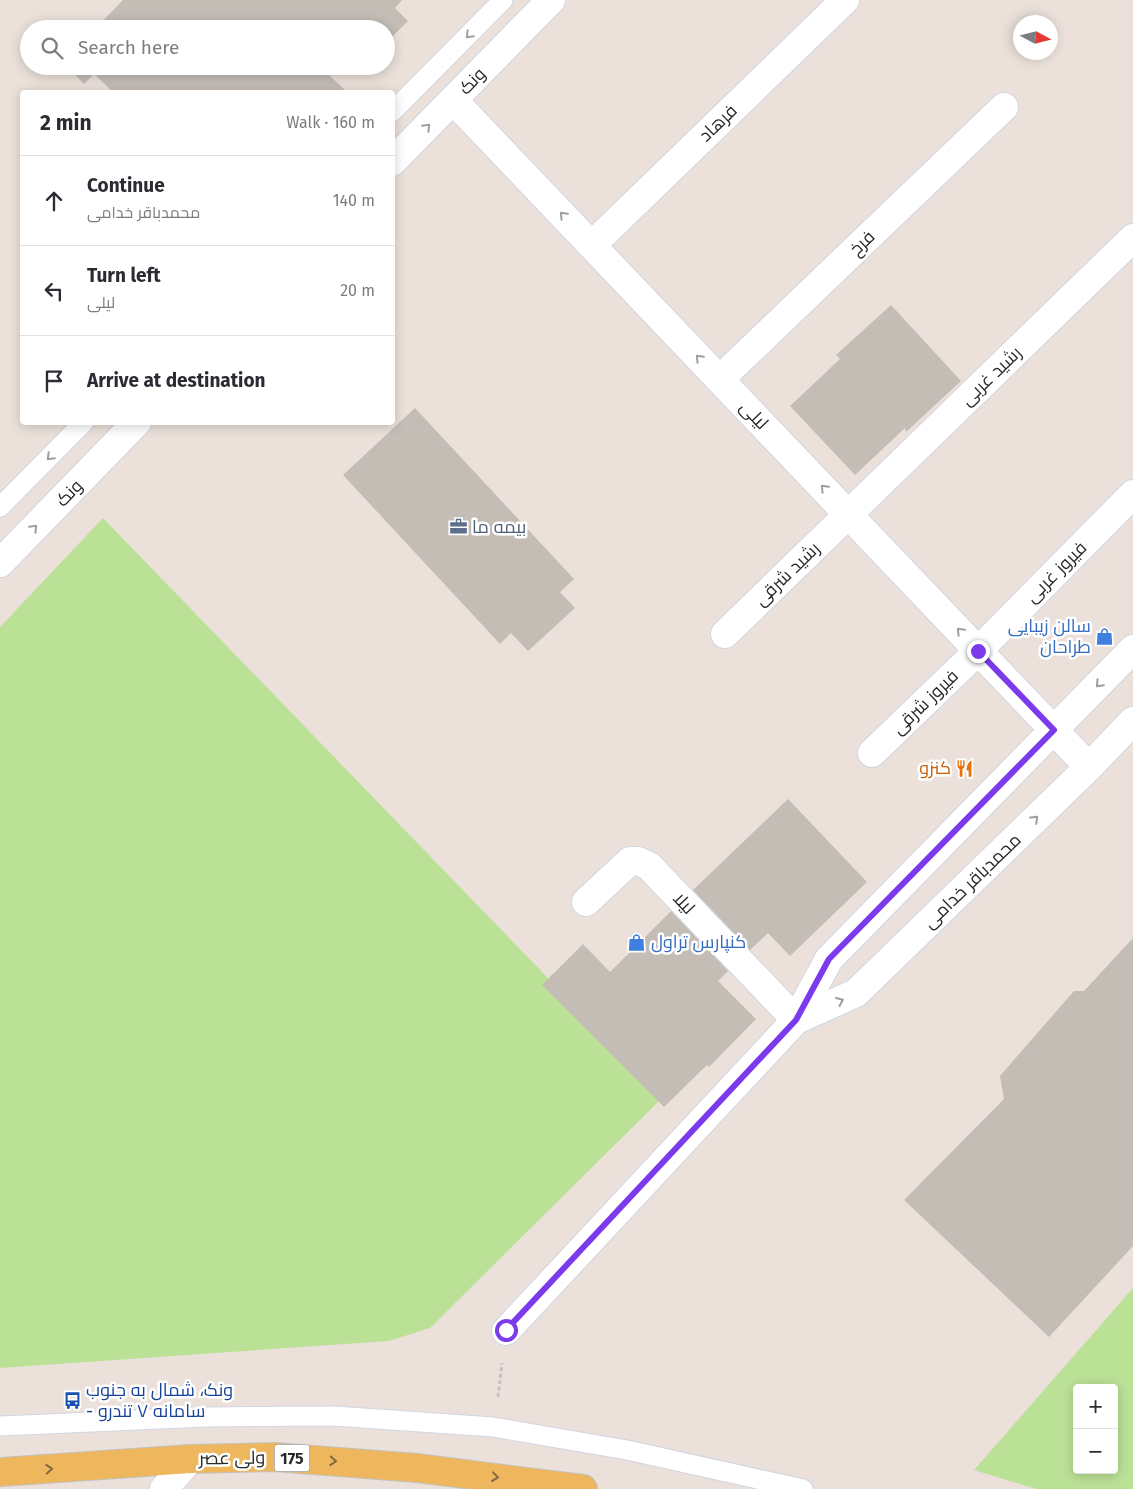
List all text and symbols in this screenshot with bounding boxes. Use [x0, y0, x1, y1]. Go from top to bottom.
north arrow [1013, 15, 1058, 60]
search box [20, 20, 395, 75]
one-way arrow [466, 29, 475, 38]
icon: search [38, 34, 66, 62]
text: Search here [78, 36, 179, 59]
street label: ونک [454, 63, 490, 99]
street label: فرهاد [694, 100, 742, 146]
text: 2 min [40, 110, 92, 136]
text: Walk · 160 m [286, 113, 375, 132]
one-way arrow [421, 124, 430, 133]
text: Continue [87, 174, 165, 197]
icon: ahead [40, 187, 68, 215]
text: 140 m [333, 191, 375, 210]
text: محمدباقر خدامی [87, 203, 200, 222]
one-way arrow [560, 212, 569, 221]
street label: فرخ [845, 226, 880, 261]
text: Turn left [87, 264, 161, 287]
icon: left [40, 277, 68, 305]
text: 20 m [340, 281, 375, 300]
text: لیلی [87, 293, 115, 312]
street label: رشید غربی [956, 342, 1026, 410]
one-way arrow [696, 355, 705, 364]
icon: arrive [40, 367, 68, 395]
text: Arrive at destination [87, 369, 266, 392]
street label: لیلی [735, 396, 773, 434]
one-way arrow [47, 451, 56, 460]
street label: ونک [51, 475, 87, 511]
one-way arrow [821, 485, 830, 494]
place label: بیمه ما [472, 516, 526, 538]
office icon: بیمه ما [448, 517, 468, 537]
one-way arrow [28, 525, 37, 534]
street label: رشید شرقی [750, 537, 824, 611]
street label: فیروز غربی [1021, 537, 1091, 607]
place label: سالن زیبایی طراحان [1008, 615, 1091, 658]
shop icon: سالن زیبایی طراحان [1095, 626, 1115, 646]
one-way arrow [957, 628, 966, 637]
route end [967, 640, 990, 663]
street label: فیروز شرقی [887, 665, 963, 739]
one-way arrow [1096, 678, 1105, 687]
place label: کنزو [919, 757, 951, 779]
restaurant icon: کنزو [955, 758, 975, 778]
one-way arrow [1030, 816, 1039, 825]
street label: محمدباقر خدامی [919, 829, 1025, 933]
street label: لیلا [668, 887, 700, 919]
place label: کنپارس تراول [651, 931, 746, 953]
shop icon: کنپارس تراول [627, 932, 647, 952]
one-way arrow [835, 996, 844, 1007]
route start [495, 1319, 518, 1342]
place label: ونک، شمال به جنوب - سامانه ۷ تندرو [86, 1379, 233, 1422]
map controls [1073, 1384, 1118, 1474]
button: + [1073, 1384, 1118, 1429]
bus stop icon: ونک، شمال به جنوب - سامانه ۷ تندرو [62, 1390, 82, 1410]
button: − [1073, 1429, 1118, 1474]
road number: 175 [274, 1445, 310, 1472]
street label: ولی عصر [198, 1446, 265, 1470]
one-way arrow [329, 1455, 337, 1466]
one-way arrow [45, 1463, 53, 1474]
one-way arrow [491, 1471, 499, 1482]

